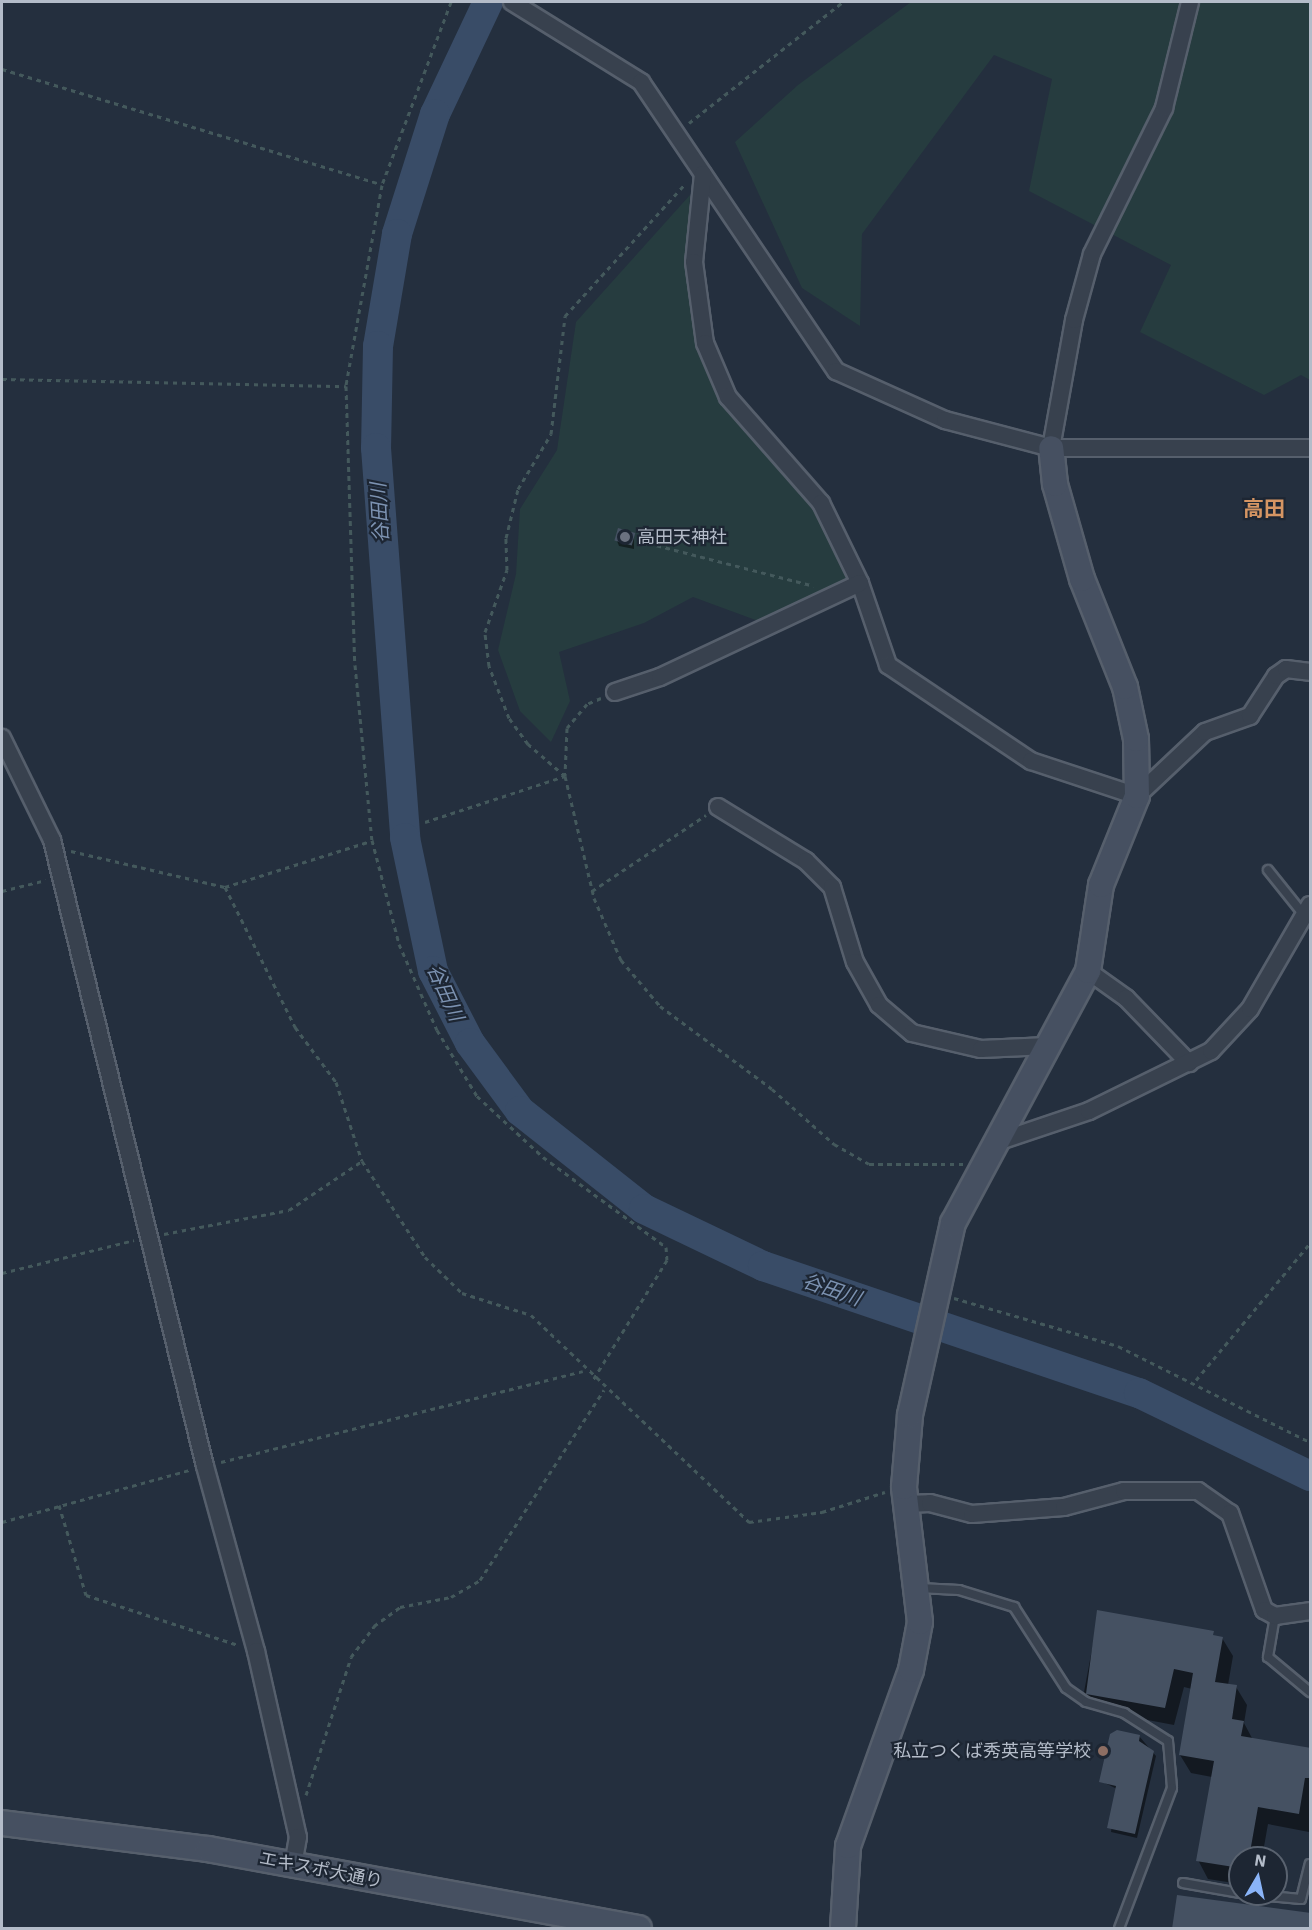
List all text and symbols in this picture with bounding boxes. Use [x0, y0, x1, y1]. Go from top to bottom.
water label: 谷田川 [365, 482, 393, 544]
district label: 高田 [1243, 495, 1285, 521]
place label: 高田天神社 [637, 526, 727, 548]
marker: 高田天神社 [618, 530, 632, 544]
water label: 谷田川 [423, 960, 469, 1024]
water label: 谷田川 [800, 1268, 864, 1310]
place label: 私立つくば秀英高等学校 [893, 1740, 1091, 1762]
marker: 私立つくば秀英高等学校 [1096, 1744, 1110, 1758]
north arrow [1228, 1846, 1288, 1906]
street label: エキスポ大通り [257, 1847, 385, 1893]
text: N [1253, 1849, 1268, 1871]

